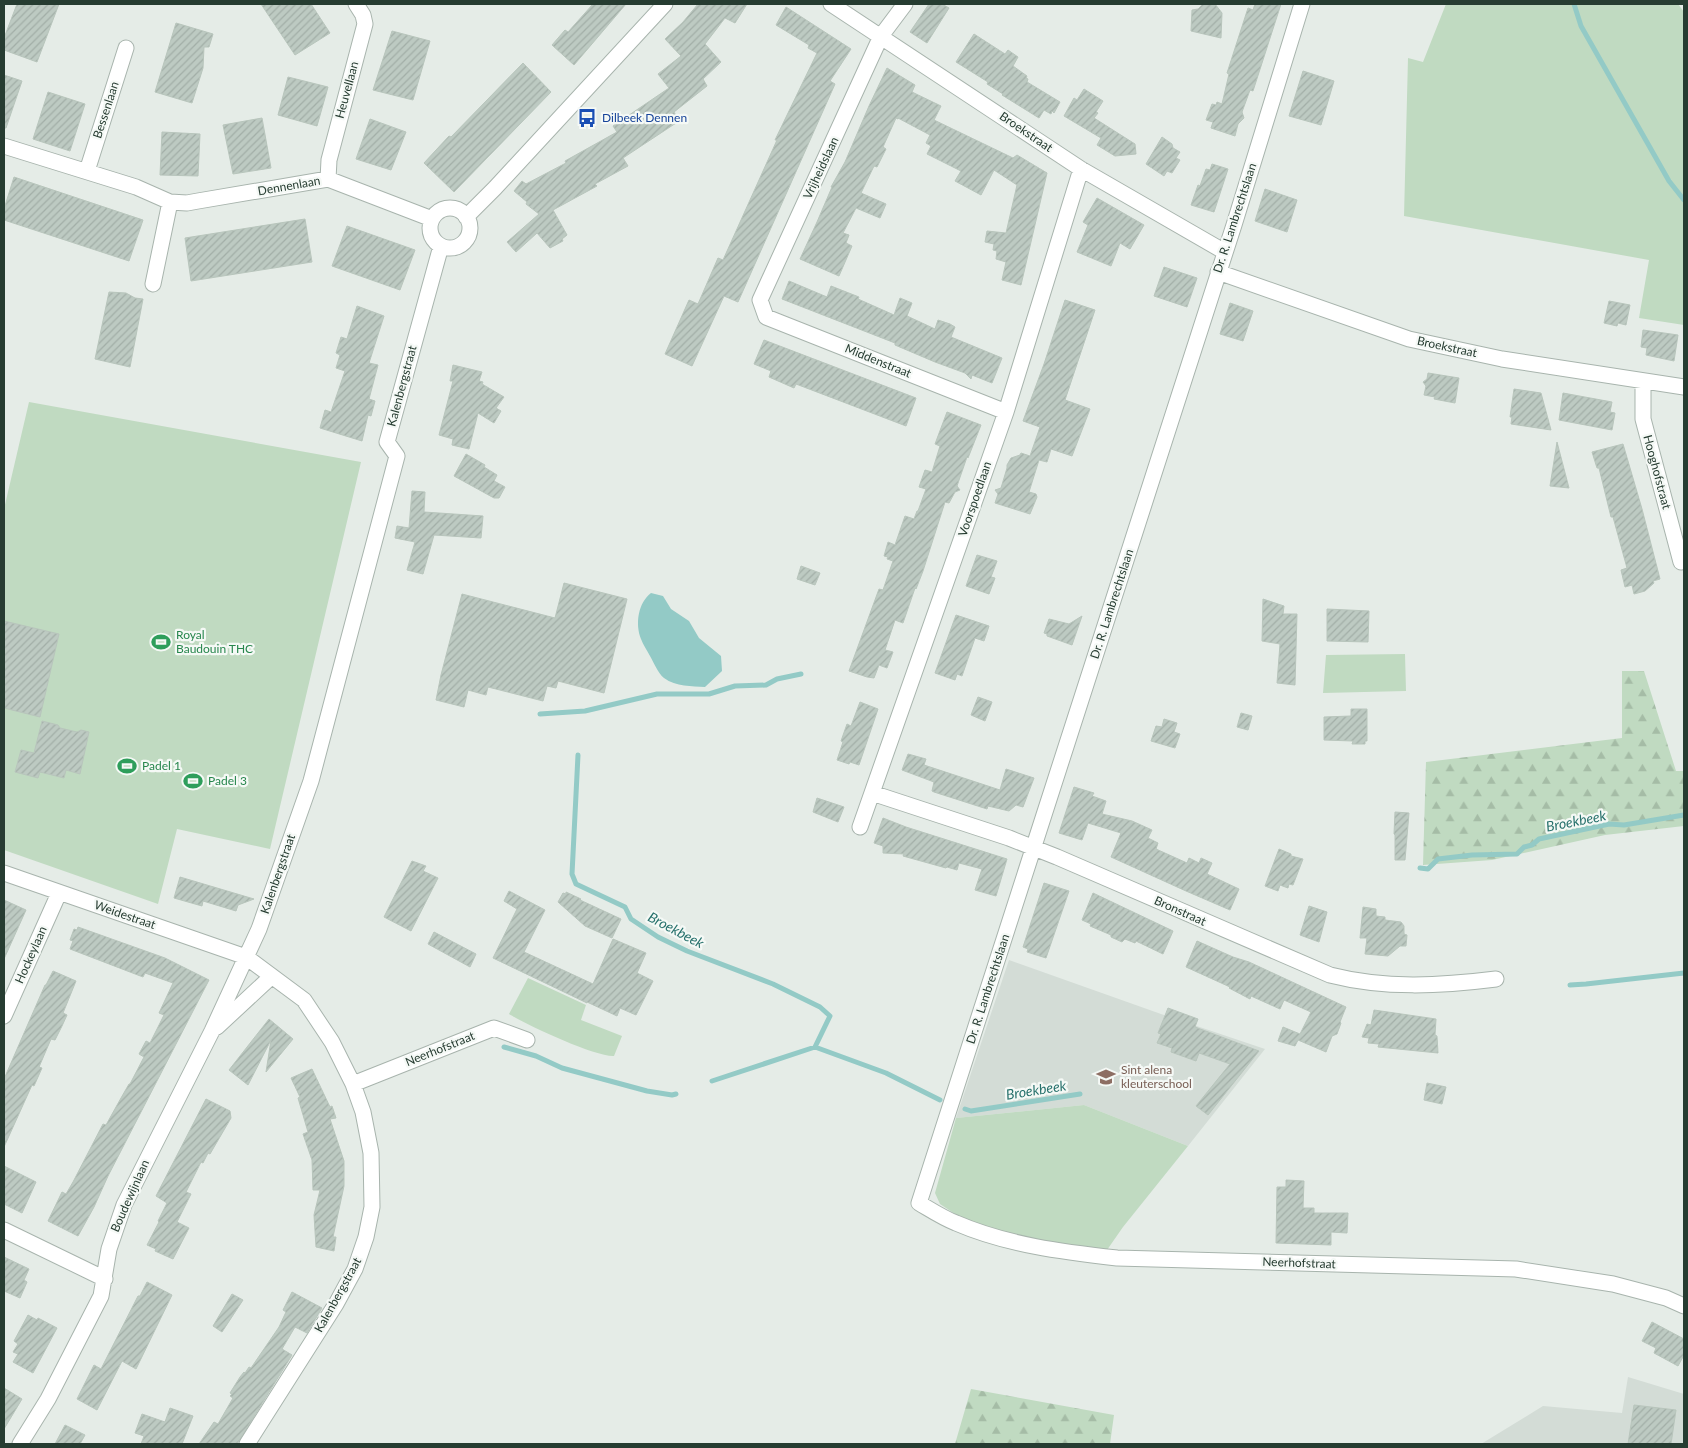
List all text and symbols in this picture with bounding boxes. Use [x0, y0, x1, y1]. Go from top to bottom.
street label: Heuvellaan [332, 60, 361, 120]
street label: Bessenlaan [89, 80, 122, 140]
bus stop icon: Dilbeek Dennen [576, 107, 598, 129]
street label: Broekstraat [997, 108, 1056, 155]
place label: Dilbeek Dennen [602, 110, 687, 125]
street label: Vrijheidslaan [800, 134, 841, 201]
street label: Dr. R. Lambrechtslaan [1210, 161, 1259, 275]
street label: Dennenlaan [256, 173, 321, 198]
street label: Broekstraat [1416, 333, 1479, 360]
street label: Middenstraat [843, 340, 914, 381]
street label: Kalenbergstraat [384, 343, 420, 428]
street label: Hooghofstraat [1640, 433, 1675, 511]
street label: Voorspoedlaan [955, 459, 994, 538]
street label: Dr. R. Lambrechtslaan [1087, 547, 1136, 661]
place label: Royal Baudouin THC [176, 627, 253, 656]
sports icon: Royal Baudouin THC [150, 631, 172, 653]
sports icon: Padel 1 [116, 755, 138, 777]
place label: Padel 1 [142, 758, 181, 773]
sports icon: Padel 3 [182, 770, 204, 792]
place label: Padel 3 [208, 773, 247, 788]
water label: Broekbeek [1544, 806, 1608, 835]
street label: Kalenbergstraat [257, 831, 298, 916]
street label: Bronstraat [1152, 892, 1209, 929]
street label: Weidestraat [92, 897, 158, 932]
water label: Broekbeek [645, 908, 707, 952]
street label: Hockeylaan [11, 924, 50, 986]
street label: Dr. R. Lambrechtslaan [963, 932, 1012, 1046]
street label: Neerhofstraat [403, 1028, 477, 1069]
place label: Sint alena kleuterschool [1121, 1062, 1192, 1091]
school or university icon: Sint alena kleuterschool [1095, 1066, 1117, 1088]
water label: Broekbeek [1005, 1076, 1068, 1103]
street label: Boudewijnlaan [107, 1157, 152, 1234]
street label: Kalenbergstraat [311, 1254, 365, 1335]
street label: Neerhofstraat [1262, 1254, 1337, 1271]

